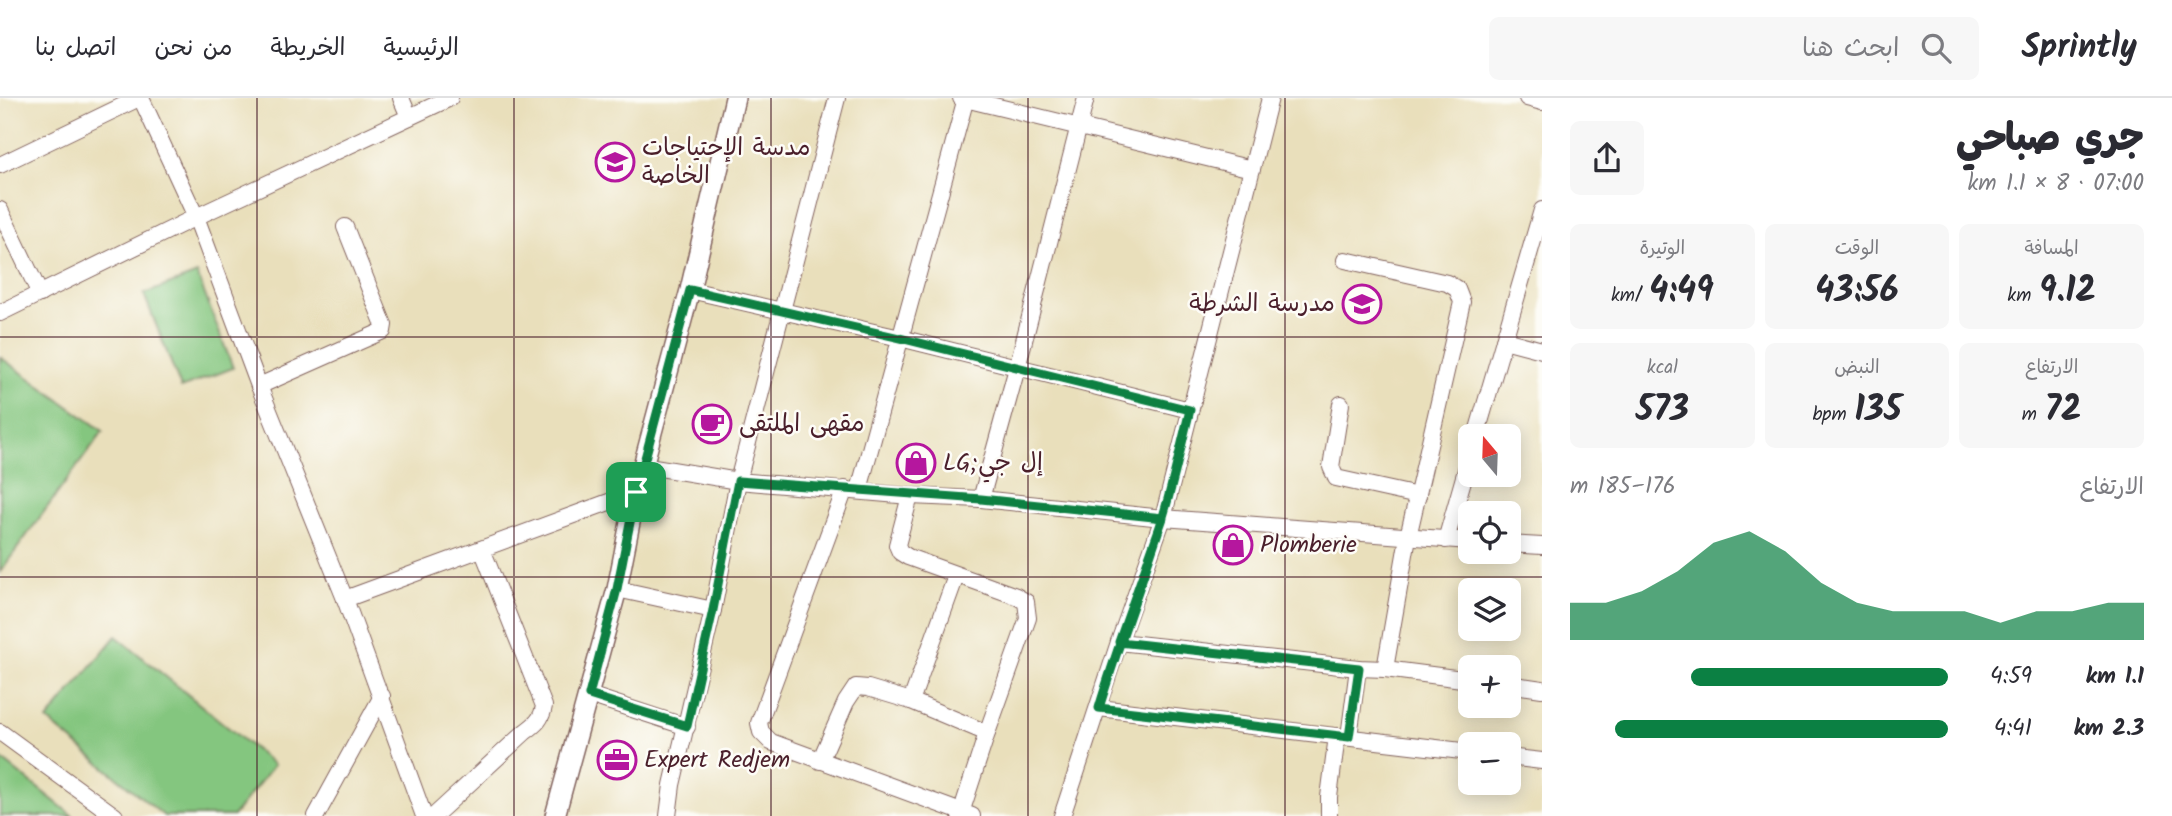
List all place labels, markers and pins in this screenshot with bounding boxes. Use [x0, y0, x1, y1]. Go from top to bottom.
place label: مدسة الإحتياجات الخاصة [642, 129, 810, 196]
school or university icon: مدسة الإحتياجات الخاصة [594, 141, 636, 183]
school or university icon: مدرسة الشرطة [1341, 283, 1383, 325]
place label: مدرسة الشرطة [1189, 285, 1335, 324]
cafe icon: مقهى الملتقى [691, 403, 733, 445]
place label: مقهى الملتقى [739, 405, 865, 444]
shop icon: LG;إل جي [895, 442, 937, 484]
place label: LG;إل جي [943, 444, 1043, 483]
pin [606, 462, 666, 522]
shop icon: Plomberie [1212, 524, 1254, 566]
place label: Plomberie [1260, 526, 1357, 565]
office icon: Expert Redjem [596, 739, 638, 781]
place label: Expert Redjem [644, 741, 790, 780]

